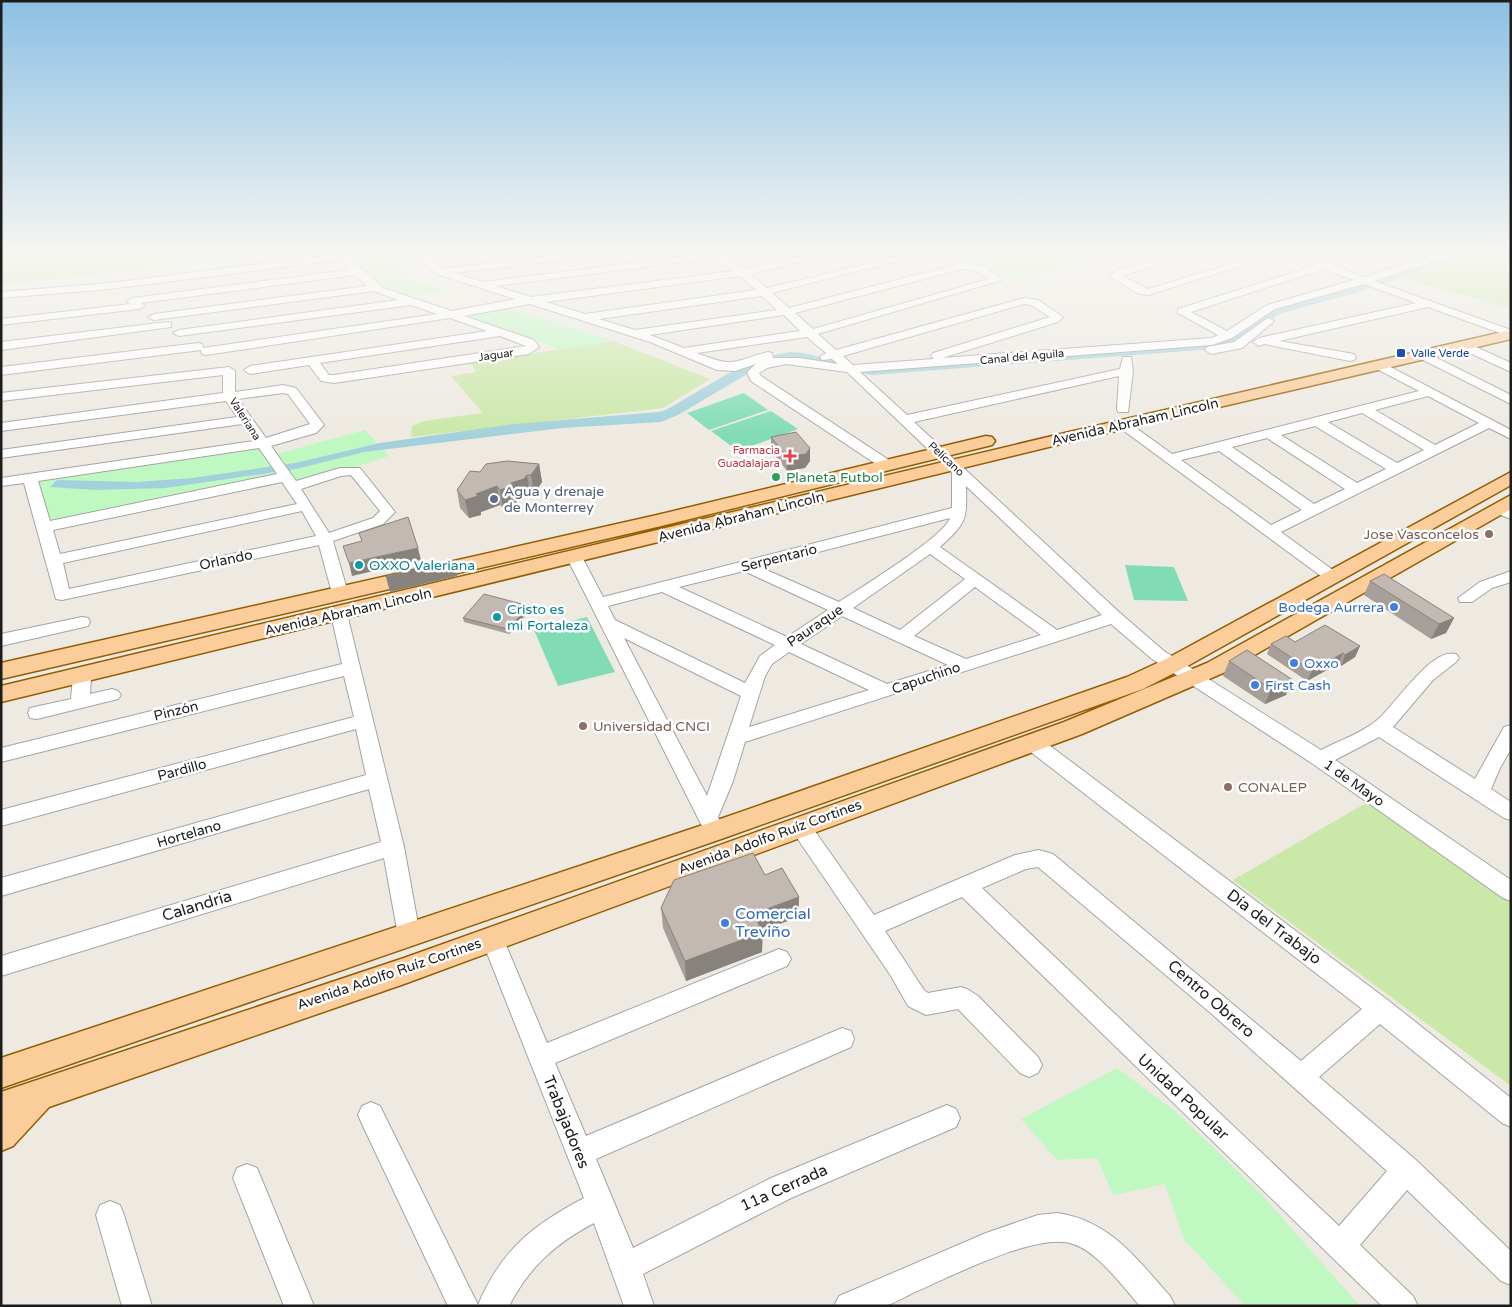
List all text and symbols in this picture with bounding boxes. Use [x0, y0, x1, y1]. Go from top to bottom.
street label: Jaguar [478, 346, 515, 364]
street label: Canal del Aguila [979, 347, 1065, 367]
marker: Valle Verde [1395, 347, 1407, 359]
place label: Valle Verde [1411, 347, 1469, 360]
street label: Valeriana [226, 395, 264, 443]
street label: Avenida Abraham Lincoln [1050, 395, 1220, 449]
street label: Pelícano [925, 439, 967, 479]
place label: Farmacia Guadalajara [717, 444, 780, 470]
marker: Farmacia Guadalajara [784, 450, 796, 462]
place label: Planeta Futbol [786, 469, 883, 486]
marker: Planeta Futbol [770, 471, 782, 483]
place label: Agua y drenaje de Monterrey [504, 483, 604, 516]
street label: Avenida Abraham Lincoln [656, 488, 826, 546]
marker: Agua y drenaje de Monterrey [488, 493, 500, 505]
place label: Jose Vasconcelos [1364, 526, 1479, 543]
marker: Jose Vasconcelos [1483, 528, 1495, 540]
street label: Serpentario [739, 540, 819, 576]
street label: Orlando [198, 546, 254, 574]
place label: OXXO Valeriana [369, 557, 475, 574]
marker: OXXO Valeriana [353, 559, 365, 571]
street label: Avenida Abraham Lincoln [263, 585, 433, 639]
place label: Bodega Aurrera [1278, 599, 1384, 616]
place label: Cristo es mi Fortaleza [507, 601, 588, 634]
street label: Pauraque [784, 601, 846, 651]
marker: Bodega Aurrera [1388, 601, 1400, 613]
marker: Cristo es mi Fortaleza [491, 611, 503, 623]
place label: Oxxo [1304, 655, 1339, 672]
marker: Oxxo [1288, 657, 1300, 669]
street label: Capuchino [889, 658, 963, 698]
place label: First Cash [1265, 677, 1331, 694]
marker: First Cash [1249, 679, 1261, 691]
street label: Pinzón [152, 697, 200, 725]
place label: Universidad CNCI [593, 718, 710, 735]
marker: Universidad CNCI [577, 720, 589, 732]
street label: Pardillo [156, 755, 208, 785]
street label: 1 de Mayo [1320, 756, 1388, 810]
place label: CONALEP [1238, 779, 1307, 796]
marker: CONALEP [1222, 781, 1234, 793]
street label: Avenida Adolfo Ruíz Cortines [676, 796, 864, 878]
street label: Hortelano [155, 817, 223, 851]
street label: Día del Trabajo [1223, 885, 1325, 969]
street label: Calandria [160, 886, 234, 926]
place label: Comercial Treviño [735, 904, 811, 942]
marker: Comercial Treviño [719, 917, 731, 929]
street label: Avenida Adolfo Ruíz Cortines [295, 934, 484, 1014]
street label: Centro Obrero [1163, 956, 1259, 1042]
street label: Unidad Popular [1133, 1049, 1234, 1145]
street label: Trabajadores [538, 1073, 594, 1171]
street label: 11a Cerrada [737, 1160, 831, 1216]

